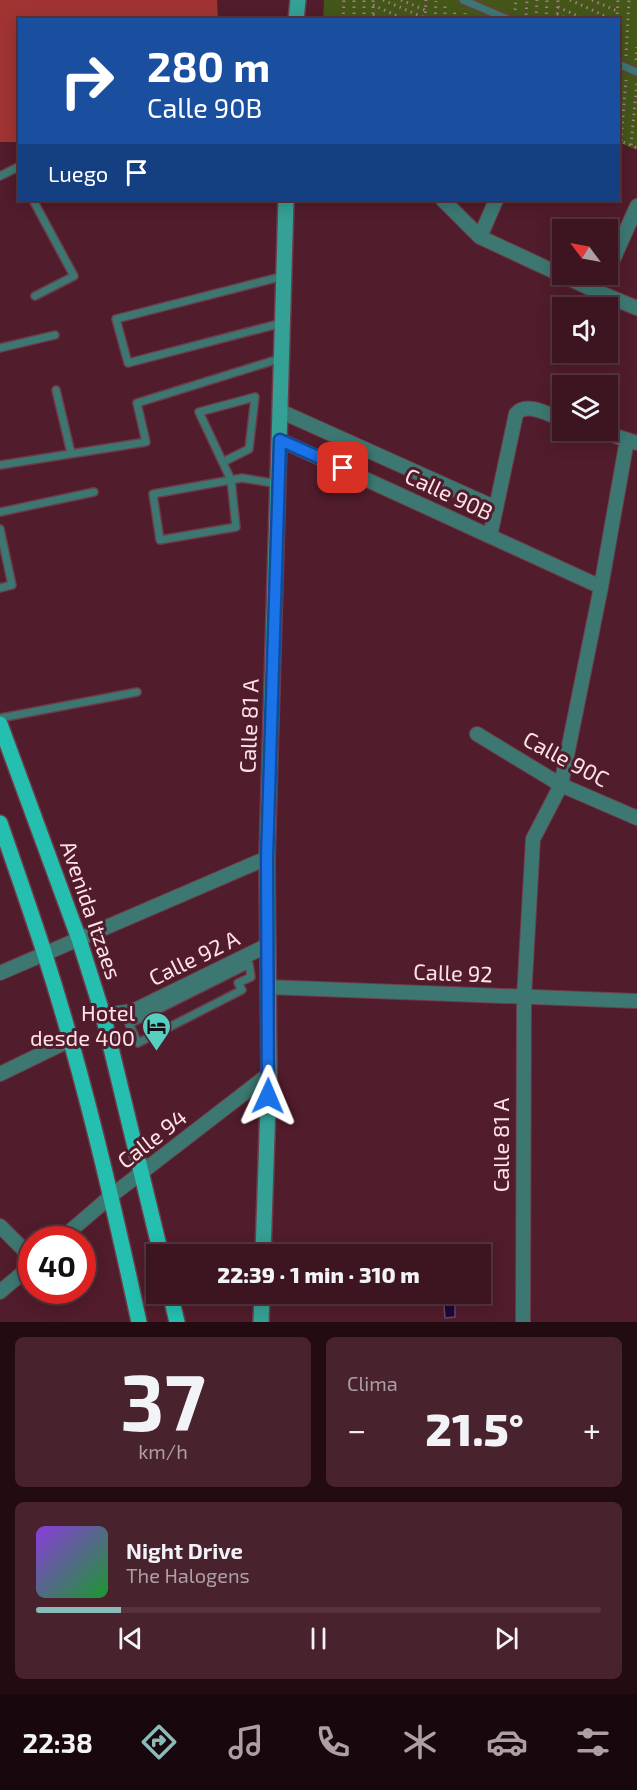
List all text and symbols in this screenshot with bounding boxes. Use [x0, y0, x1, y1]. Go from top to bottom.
text: 280 m [147, 40, 270, 90]
icon: right [48, 42, 126, 120]
text: Calle 90B [147, 91, 262, 123]
icon: arrive [120, 156, 153, 189]
text: Luego [48, 160, 108, 186]
north arrow [552, 219, 618, 285]
map controls [552, 219, 618, 441]
button: sound [552, 297, 618, 363]
button: layers [552, 375, 618, 441]
pin [317, 442, 368, 493]
icon: arrive [326, 451, 359, 484]
street label: Calle 90B [401, 461, 497, 525]
street label: Calle 81 A [233, 678, 263, 774]
street label: Calle 90C [519, 725, 614, 791]
street label: Avenida Itzaes [56, 837, 128, 982]
street label: Calle 92 A [144, 924, 243, 990]
street label: Calle 92 [413, 958, 493, 986]
place label: Hotel desde 400 [30, 999, 135, 1050]
hotel icon: Hotel desde 400 [140, 1010, 172, 1052]
position arrow [236, 1064, 300, 1128]
street label: Calle 81 A [487, 1097, 513, 1192]
street label: Calle 94 [112, 1103, 191, 1173]
speed limit sign: 40 [18, 1226, 96, 1304]
text: 22:39 · 1 min · 310 m [217, 1261, 420, 1287]
text: 37 [120, 1353, 206, 1447]
text: Clima [347, 1371, 398, 1395]
text: 21.5° [425, 1401, 524, 1455]
text: − [347, 1409, 366, 1449]
text: + [583, 1409, 601, 1449]
text: km/h [138, 1439, 188, 1463]
text: Night Drive [126, 1537, 243, 1563]
text: The Halogens [126, 1563, 250, 1587]
icon: previous [114, 1622, 147, 1655]
icon: pause [302, 1622, 335, 1655]
icon: next [490, 1622, 523, 1655]
icon: directions [138, 1721, 180, 1763]
icon: music [225, 1721, 267, 1763]
icon: phone [312, 1721, 354, 1763]
icon: climate [399, 1721, 441, 1763]
icon: car [486, 1721, 528, 1763]
icon: filters [572, 1721, 614, 1763]
text: 22:38 [22, 1726, 93, 1758]

